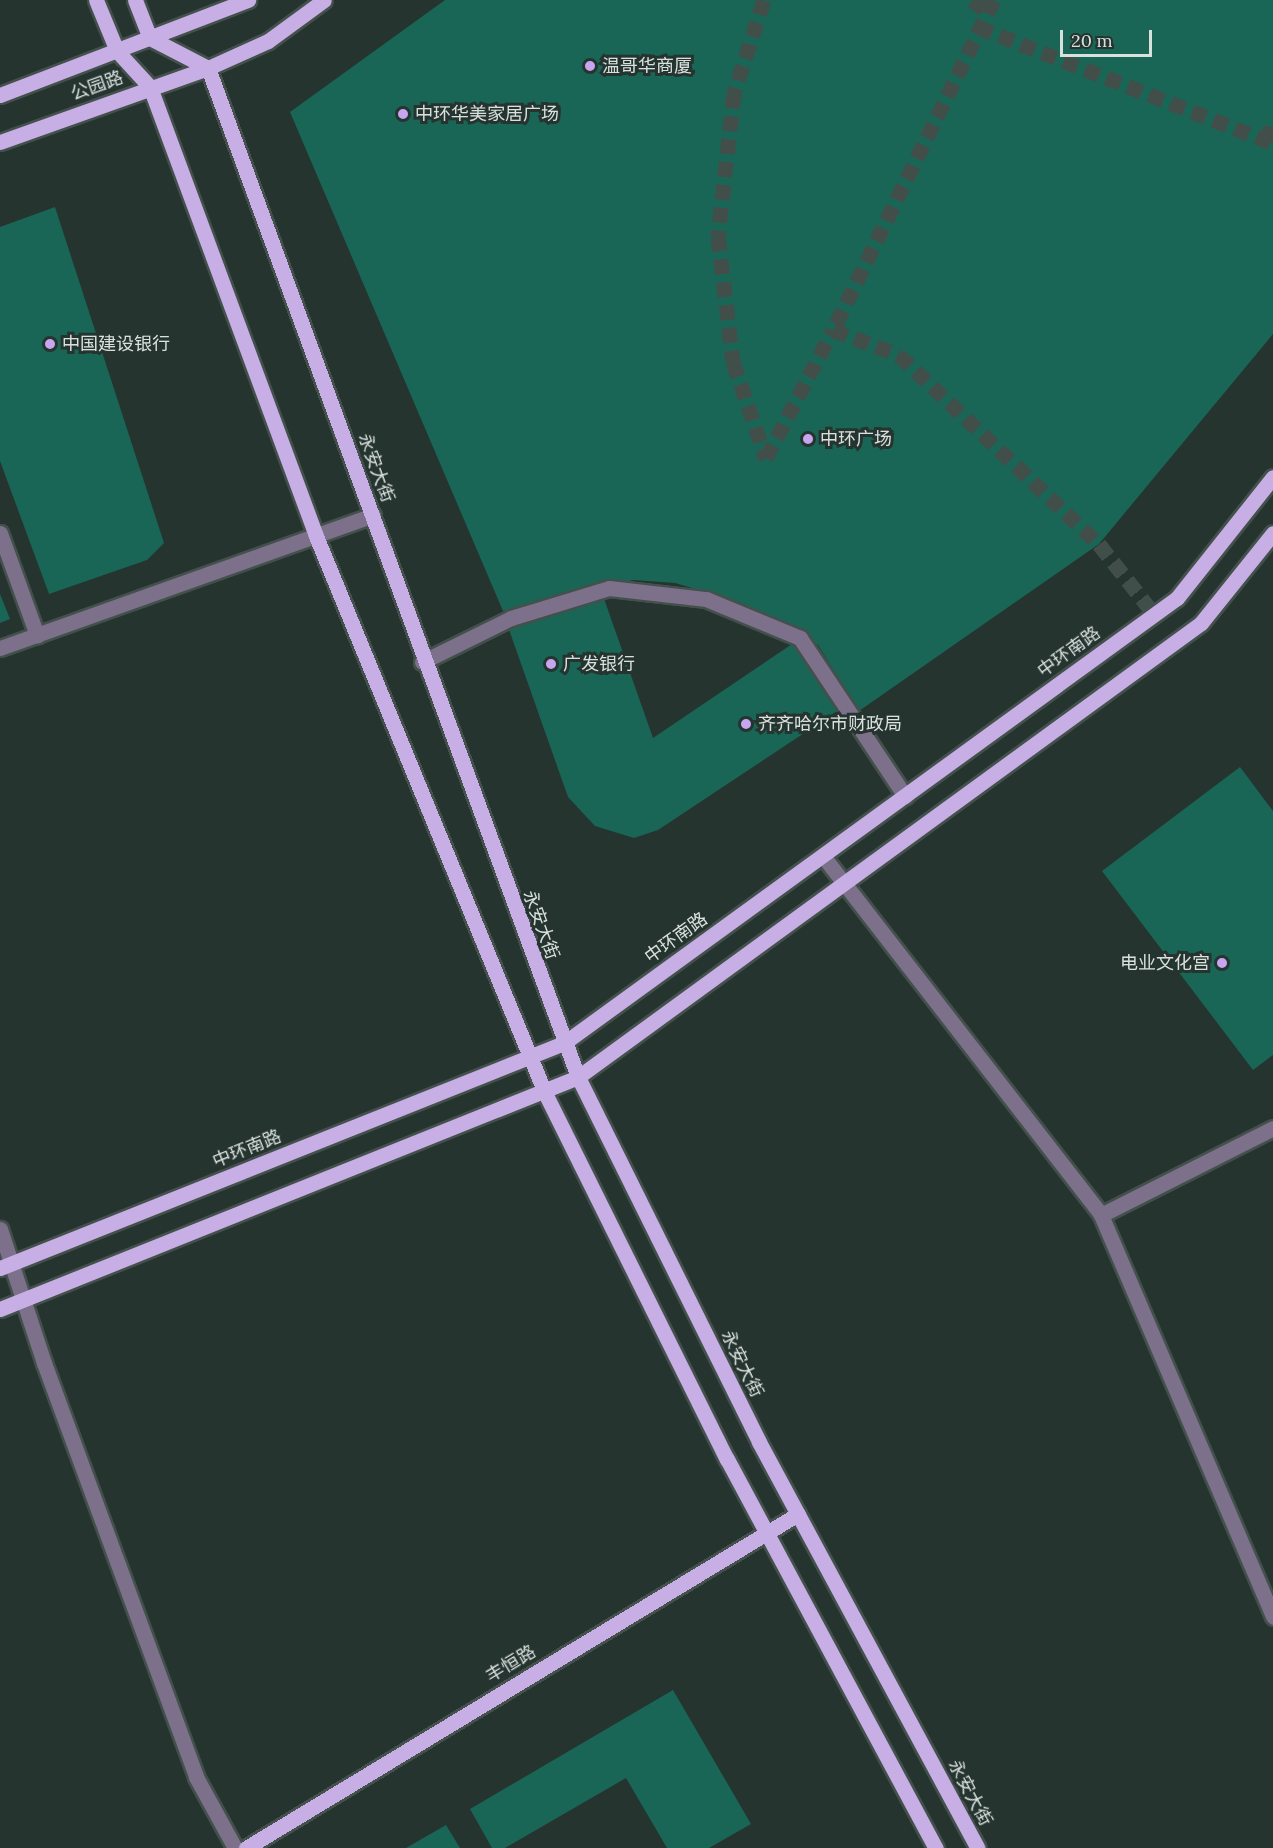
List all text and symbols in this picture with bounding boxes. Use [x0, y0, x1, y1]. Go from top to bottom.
scale bar [1063, 18, 1154, 56]
text: 20 m [1071, 29, 1113, 52]
place label: 温哥华商厦 [602, 55, 692, 77]
marker: 温哥华商厦 [583, 59, 597, 73]
street label: 公园路 [68, 67, 126, 105]
place label: 中环华美家居广场 [415, 103, 559, 125]
marker: 中环华美家居广场 [396, 107, 410, 121]
place label: 中国建设银行 [62, 333, 170, 355]
marker: 中国建设银行 [43, 337, 57, 351]
place label: 中环广场 [820, 428, 892, 450]
street label: 永安大街 [354, 430, 398, 506]
marker: 中环广场 [801, 432, 815, 446]
street label: 中环南路 [1034, 622, 1104, 682]
place label: 广发银行 [563, 653, 635, 675]
marker: 广发银行 [544, 657, 558, 671]
place label: 齐齐哈尔市财政局 [758, 713, 902, 735]
marker: 齐齐哈尔市财政局 [739, 717, 753, 731]
street label: 永安大街 [519, 887, 563, 963]
street label: 中环南路 [641, 908, 711, 968]
place label: 电业文化宫 [1120, 952, 1210, 974]
marker: 电业文化宫 [1215, 956, 1229, 970]
street label: 中环南路 [210, 1126, 284, 1172]
street label: 永安大街 [717, 1327, 767, 1401]
street label: 丰恒路 [482, 1641, 540, 1687]
street label: 永安大街 [944, 1756, 996, 1830]

